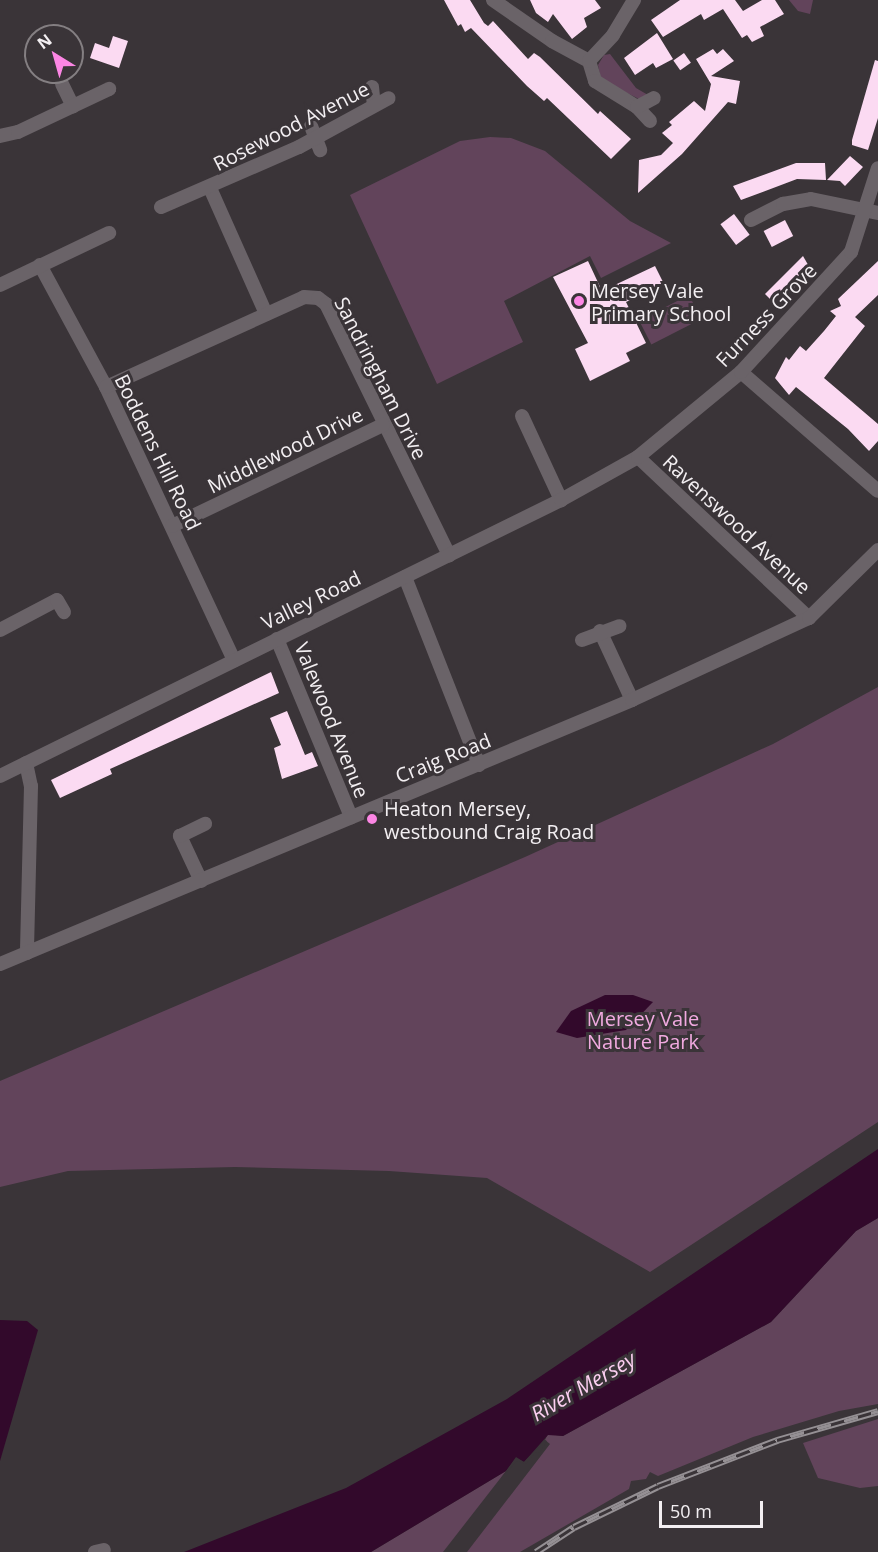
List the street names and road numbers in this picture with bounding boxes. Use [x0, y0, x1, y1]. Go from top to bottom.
street label: Rosewood Avenue [209, 76, 373, 176]
street label: Furness Grove [711, 258, 821, 372]
street label: Sandringham Drive [330, 293, 432, 463]
street label: Boddens Hill Road [110, 370, 206, 534]
street label: Middlewood Drive [203, 402, 367, 498]
street label: Ravenswood Avenue [658, 449, 816, 599]
street label: Valley Road [258, 566, 364, 634]
street label: Valewood Avenue [290, 639, 374, 801]
street label: Craig Road [392, 728, 494, 788]

